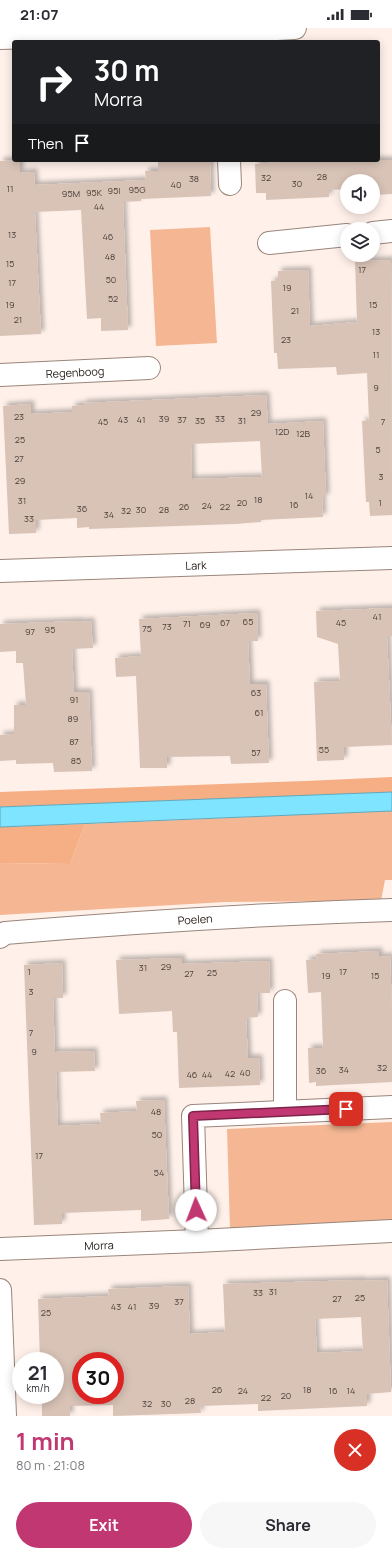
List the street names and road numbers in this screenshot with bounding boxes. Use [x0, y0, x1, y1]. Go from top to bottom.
street label: Regenboog [45, 363, 105, 381]
street label: Lark [185, 557, 207, 573]
street label: Poelen [177, 910, 213, 928]
street label: Morra [84, 1237, 114, 1253]

